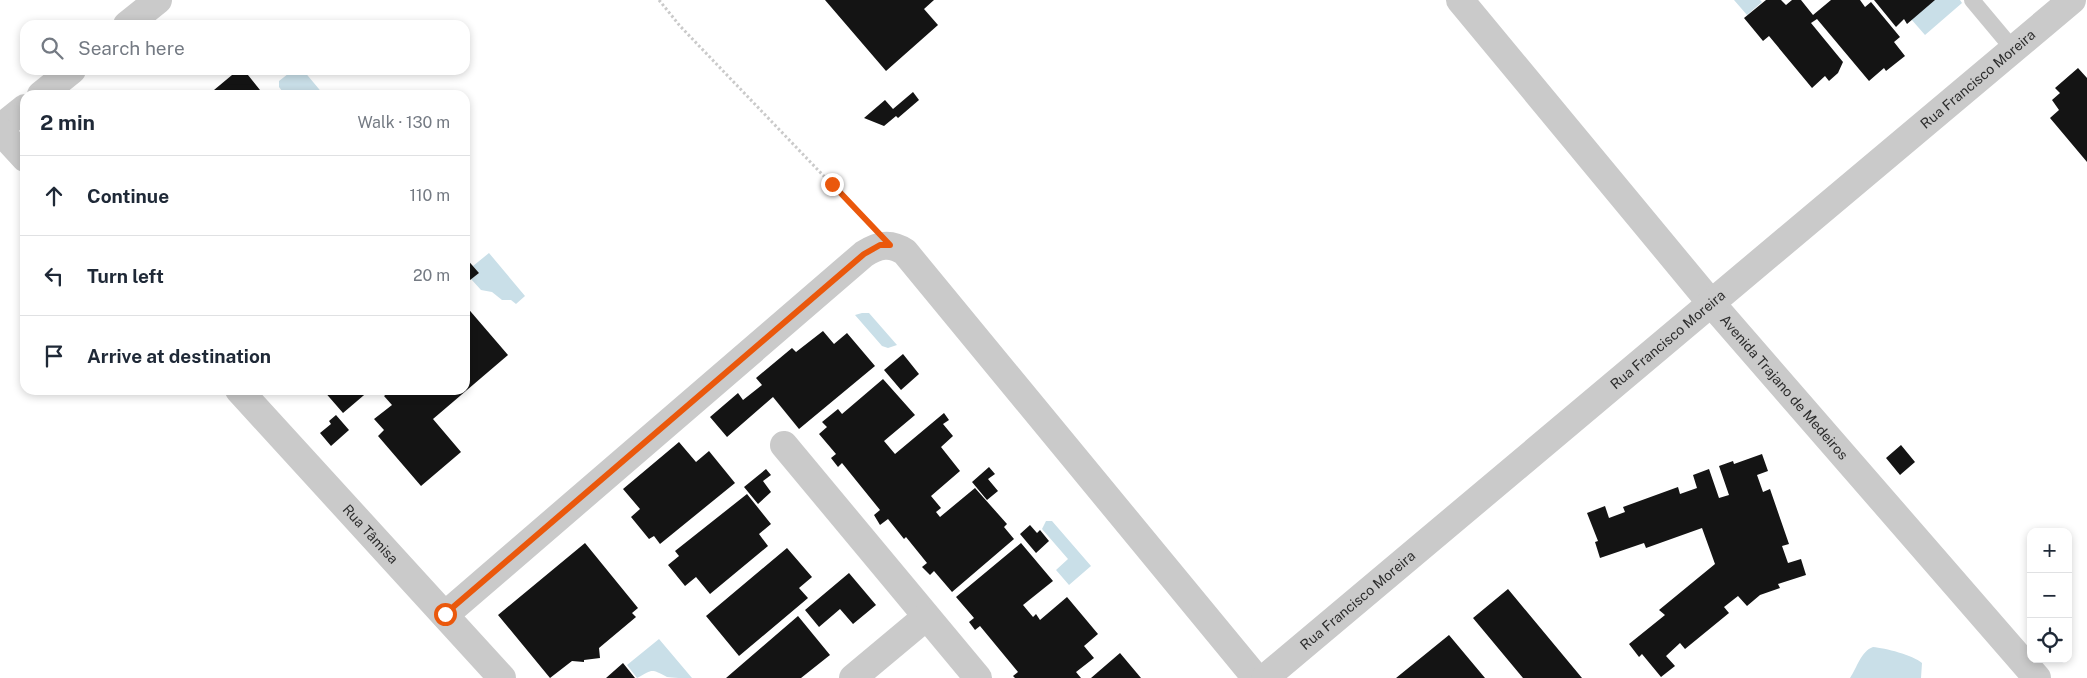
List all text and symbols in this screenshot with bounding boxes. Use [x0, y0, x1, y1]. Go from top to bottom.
search box [20, 20, 470, 75]
street label: Rua Francisco Moreira [1917, 26, 2038, 132]
icon: search [38, 34, 66, 62]
text: Search here [78, 37, 185, 59]
text: 2 min [40, 110, 95, 135]
text: Walk · 130 m [357, 113, 450, 132]
route end [821, 173, 844, 196]
icon: ahead [40, 182, 68, 210]
text: Continue [87, 185, 169, 207]
text: 110 m [409, 186, 450, 205]
icon: left [40, 262, 68, 290]
text: Turn left [87, 265, 164, 287]
text: 20 m [413, 266, 450, 285]
street label: Rua Francisco Moreira [1607, 287, 1728, 392]
street label: Avenida Trajano de Medeiros [1717, 312, 1851, 463]
icon: arrive [40, 342, 68, 370]
text: Arrive at destination [87, 345, 271, 367]
street label: Rua Tâmisa [340, 501, 401, 567]
map controls [2027, 528, 2072, 663]
button: + [2027, 528, 2072, 573]
street label: Rua Francisco Moreira [1297, 547, 1418, 653]
button: − [2027, 573, 2072, 618]
route start [434, 603, 457, 626]
button: locate [2027, 618, 2072, 663]

